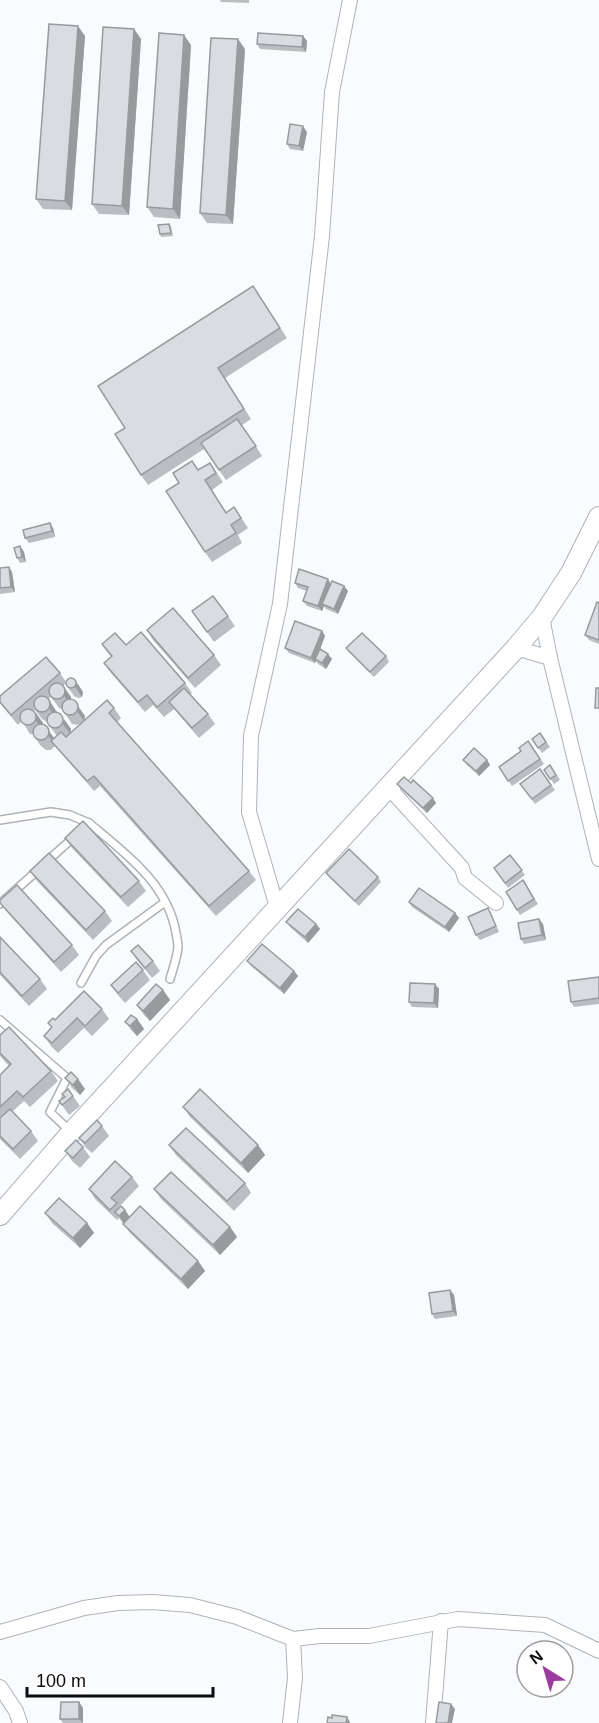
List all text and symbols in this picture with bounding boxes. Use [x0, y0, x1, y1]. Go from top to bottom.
north arrow [515, 1639, 575, 1699]
text: N [527, 1647, 546, 1668]
scale bar [27, 1660, 213, 1698]
text: 100 m [36, 1671, 86, 1691]

